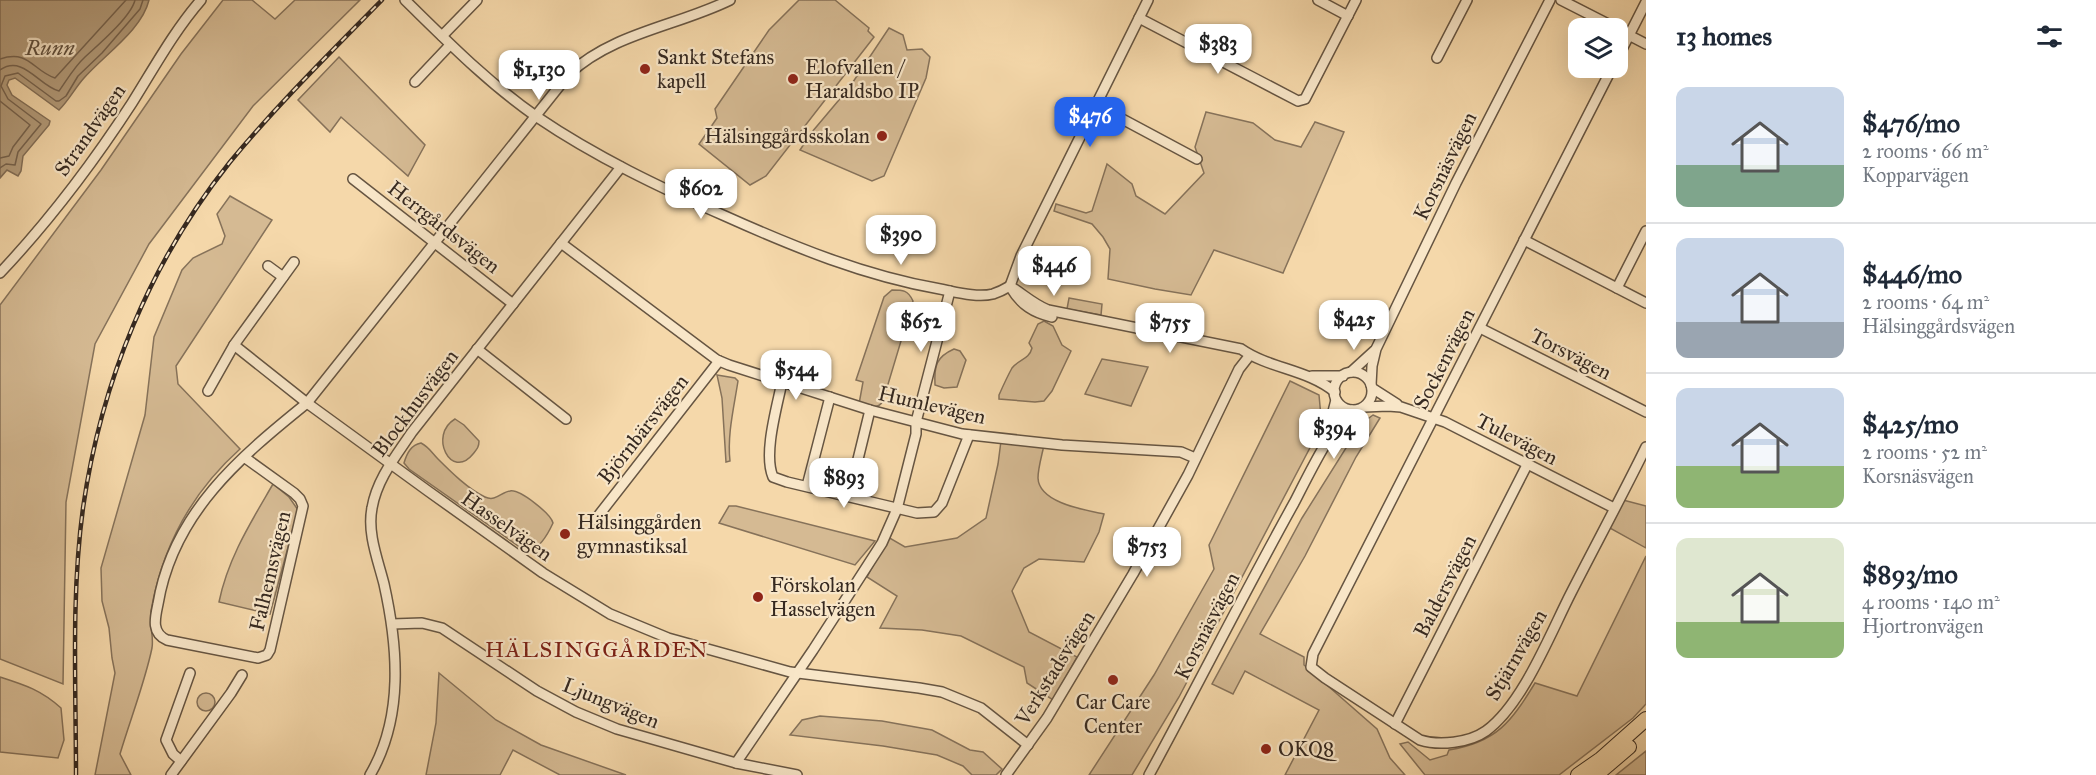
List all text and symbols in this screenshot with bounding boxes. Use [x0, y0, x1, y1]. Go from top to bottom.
map controls [1568, 18, 1628, 78]
button: layers [1568, 18, 1628, 78]
text: 13 homes [1676, 20, 1772, 52]
icon: filters [2033, 20, 2066, 53]
pin: $383 [1182, 24, 1254, 75]
text: $383 [1199, 31, 1237, 55]
water label: Runn [24, 34, 75, 61]
place label: Sankt Stefans kapell [657, 44, 774, 94]
pin: $1,130 [490, 50, 588, 101]
place label: Elofvallen / Haraldsbo IP [805, 54, 919, 104]
text: $1,130 [513, 57, 565, 81]
marker: Sankt Stefans kapell [638, 62, 652, 76]
marker: Elofvallen / Haraldsbo IP [786, 72, 800, 86]
street label: Strandvägen [49, 79, 131, 181]
pin: $476 [1054, 97, 1126, 148]
text: $476 [1068, 104, 1112, 128]
street label: Korsnäsvägen [1408, 107, 1482, 225]
text: $476/mo [1862, 107, 1960, 139]
icon: home [1724, 111, 1796, 183]
place label: Hälsinggårdsskolan [704, 123, 870, 149]
marker: Hälsinggårdsskolan [875, 129, 889, 143]
text: 2 rooms · 66 m² [1862, 139, 1988, 163]
text: Kopparvägen [1862, 163, 1969, 187]
pin: $602 [665, 169, 737, 220]
street label: Herrgårdsvägen [382, 175, 506, 279]
text: $602 [679, 176, 723, 200]
pin: $390 [865, 215, 937, 266]
text: $390 [880, 222, 922, 246]
pin: $446 [1018, 246, 1090, 297]
text: $446 [1032, 253, 1076, 277]
text: $446/mo [1862, 258, 1962, 290]
icon: home [1724, 262, 1796, 334]
text: 2 rooms · 64 m² [1862, 290, 1989, 314]
pin: $425 [1318, 300, 1390, 351]
pin: $652 [885, 302, 957, 353]
pin: $755 [1134, 303, 1206, 354]
street label: Sockenvägen [1407, 304, 1481, 414]
text: $425 [1333, 307, 1375, 331]
text: $652 [900, 309, 942, 333]
text: $755 [1149, 310, 1191, 334]
text: Hälsinggårdsvägen [1862, 314, 2015, 338]
street label: Torsvägen [1526, 323, 1616, 385]
street label: Blockhusvägen [366, 344, 464, 462]
pin: $544 [760, 350, 832, 401]
text: $544 [774, 357, 818, 381]
street label: Björnbärsvägen [592, 369, 694, 489]
street label: Humlevägen [876, 380, 988, 430]
street label: Tulevägen [1472, 407, 1562, 471]
text: $425/mo [1862, 408, 1959, 440]
pin: $394 [1298, 409, 1370, 460]
icon: home [1724, 412, 1796, 484]
text: $394 [1313, 416, 1355, 440]
text: 2 rooms · 52 m² [1862, 440, 1987, 464]
pin: $893 [808, 458, 880, 509]
text: Korsnäsvägen [1862, 464, 1974, 488]
text: $893 [823, 465, 865, 489]
street label: Hasselvägen [456, 485, 558, 567]
street label: Falhemsvägen [244, 509, 296, 633]
place label: Hälsinggården gymnastiksal [577, 509, 701, 559]
marker: Hälsinggården gymnastiksal [558, 527, 572, 541]
pin: $753 [1111, 527, 1183, 578]
street label: Baldersvägen [1408, 530, 1482, 642]
text: $753 [1127, 534, 1167, 558]
text: $893/mo [1862, 558, 1958, 590]
icon: home [1724, 562, 1796, 634]
street label: Korsnäsvägen [1169, 568, 1245, 684]
place label: Förskolan Hasselvägen [770, 572, 875, 622]
marker: Förskolan Hasselvägen [751, 590, 765, 604]
text: 4 rooms · 140 m² [1862, 590, 2000, 614]
street label: Stjärnvägen [1479, 605, 1553, 705]
street label: Verkstadsvägen [1009, 606, 1101, 731]
text: Hjortronvägen [1862, 614, 1984, 638]
district label: HÄLSINGGÅRDEN [485, 636, 709, 663]
street label: Ljungvägen [559, 672, 663, 734]
marker: Car Care Center [1106, 673, 1120, 687]
place label: Car Care Center [1075, 689, 1151, 739]
place label: OKQ8 [1278, 736, 1338, 762]
marker: OKQ8 [1259, 742, 1273, 756]

